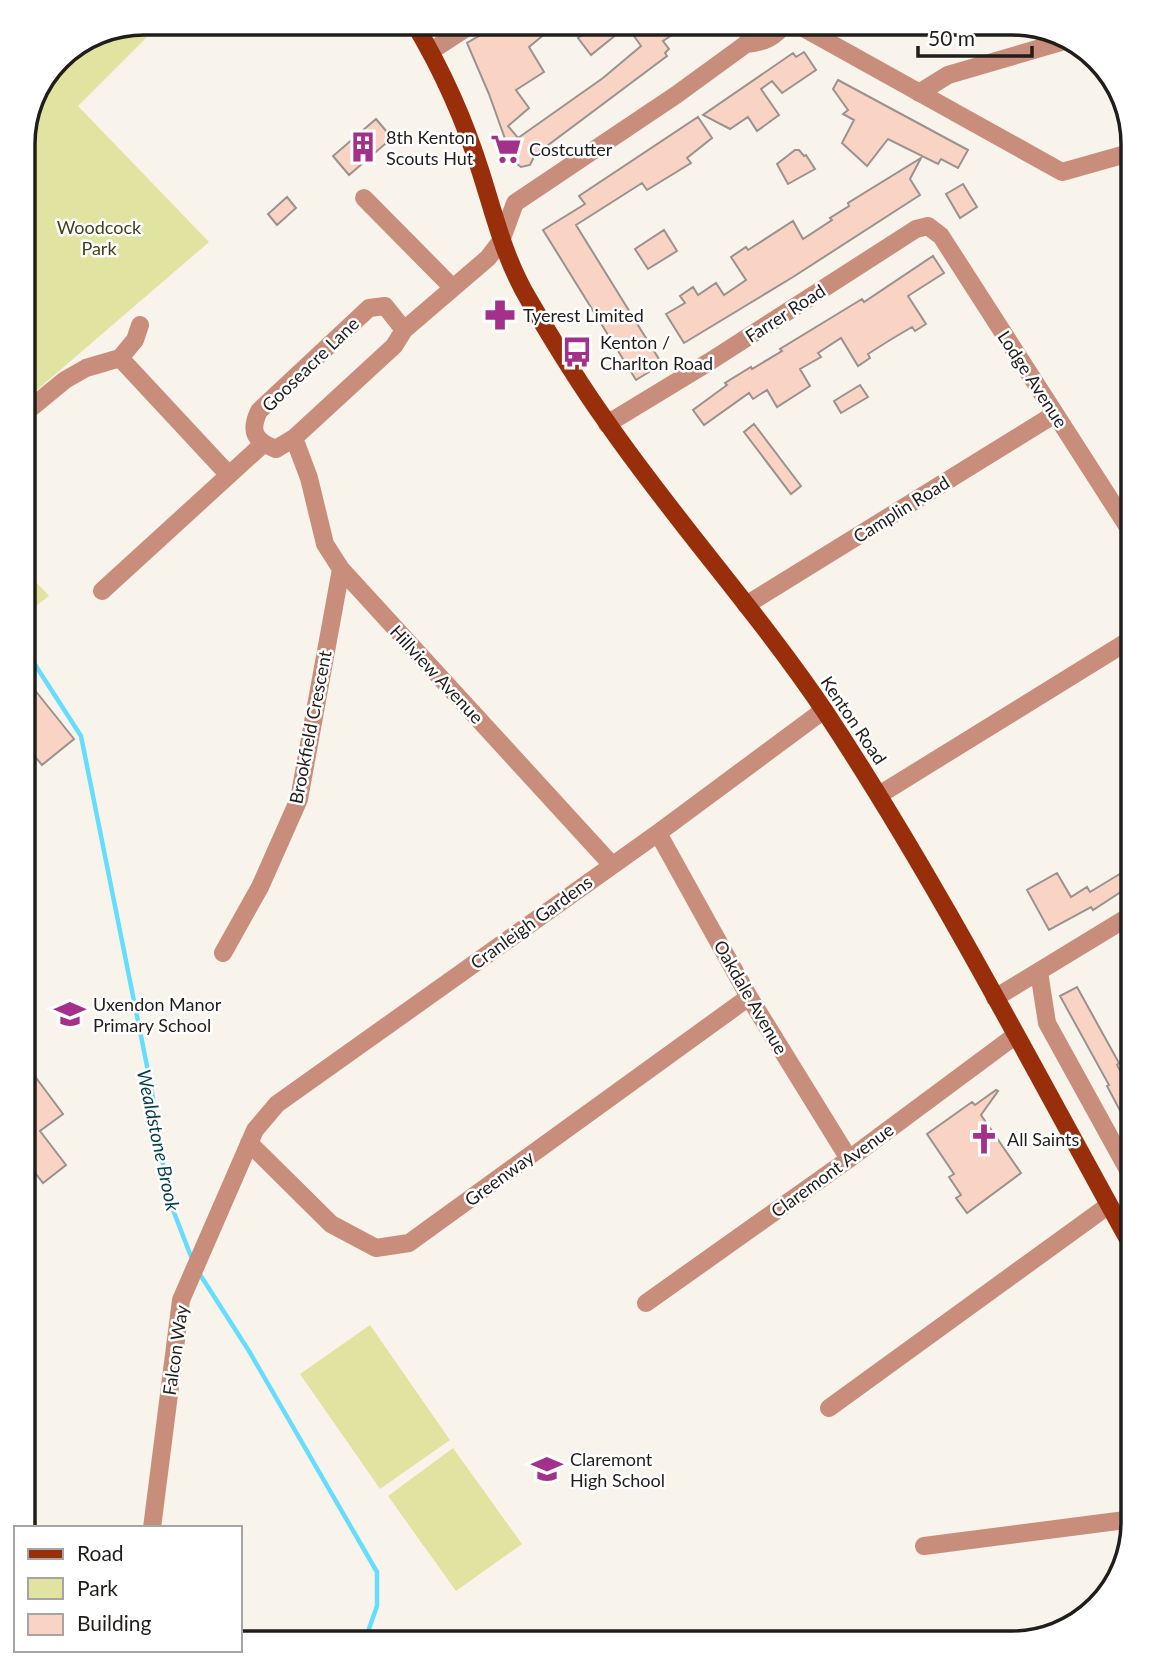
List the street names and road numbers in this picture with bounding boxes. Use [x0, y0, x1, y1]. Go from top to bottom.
street label: Farrer Road [741, 279, 829, 347]
street label: Gooseacre Lane [257, 312, 363, 416]
street label: Lodge Avenue [993, 326, 1073, 432]
street label: Camplin Road [849, 471, 953, 547]
street label: Hillview Avenue [386, 620, 488, 728]
street label: Brookfield Crescent [284, 648, 336, 806]
street label: Kenton Road [816, 672, 892, 768]
street label: Cranleigh Gardens [466, 870, 596, 974]
street label: Oakdale Avenue [709, 936, 793, 1058]
street label: Claremont Avenue [767, 1118, 897, 1222]
street label: Greenway [460, 1145, 538, 1210]
street label: Falcon Way [158, 1303, 192, 1396]

